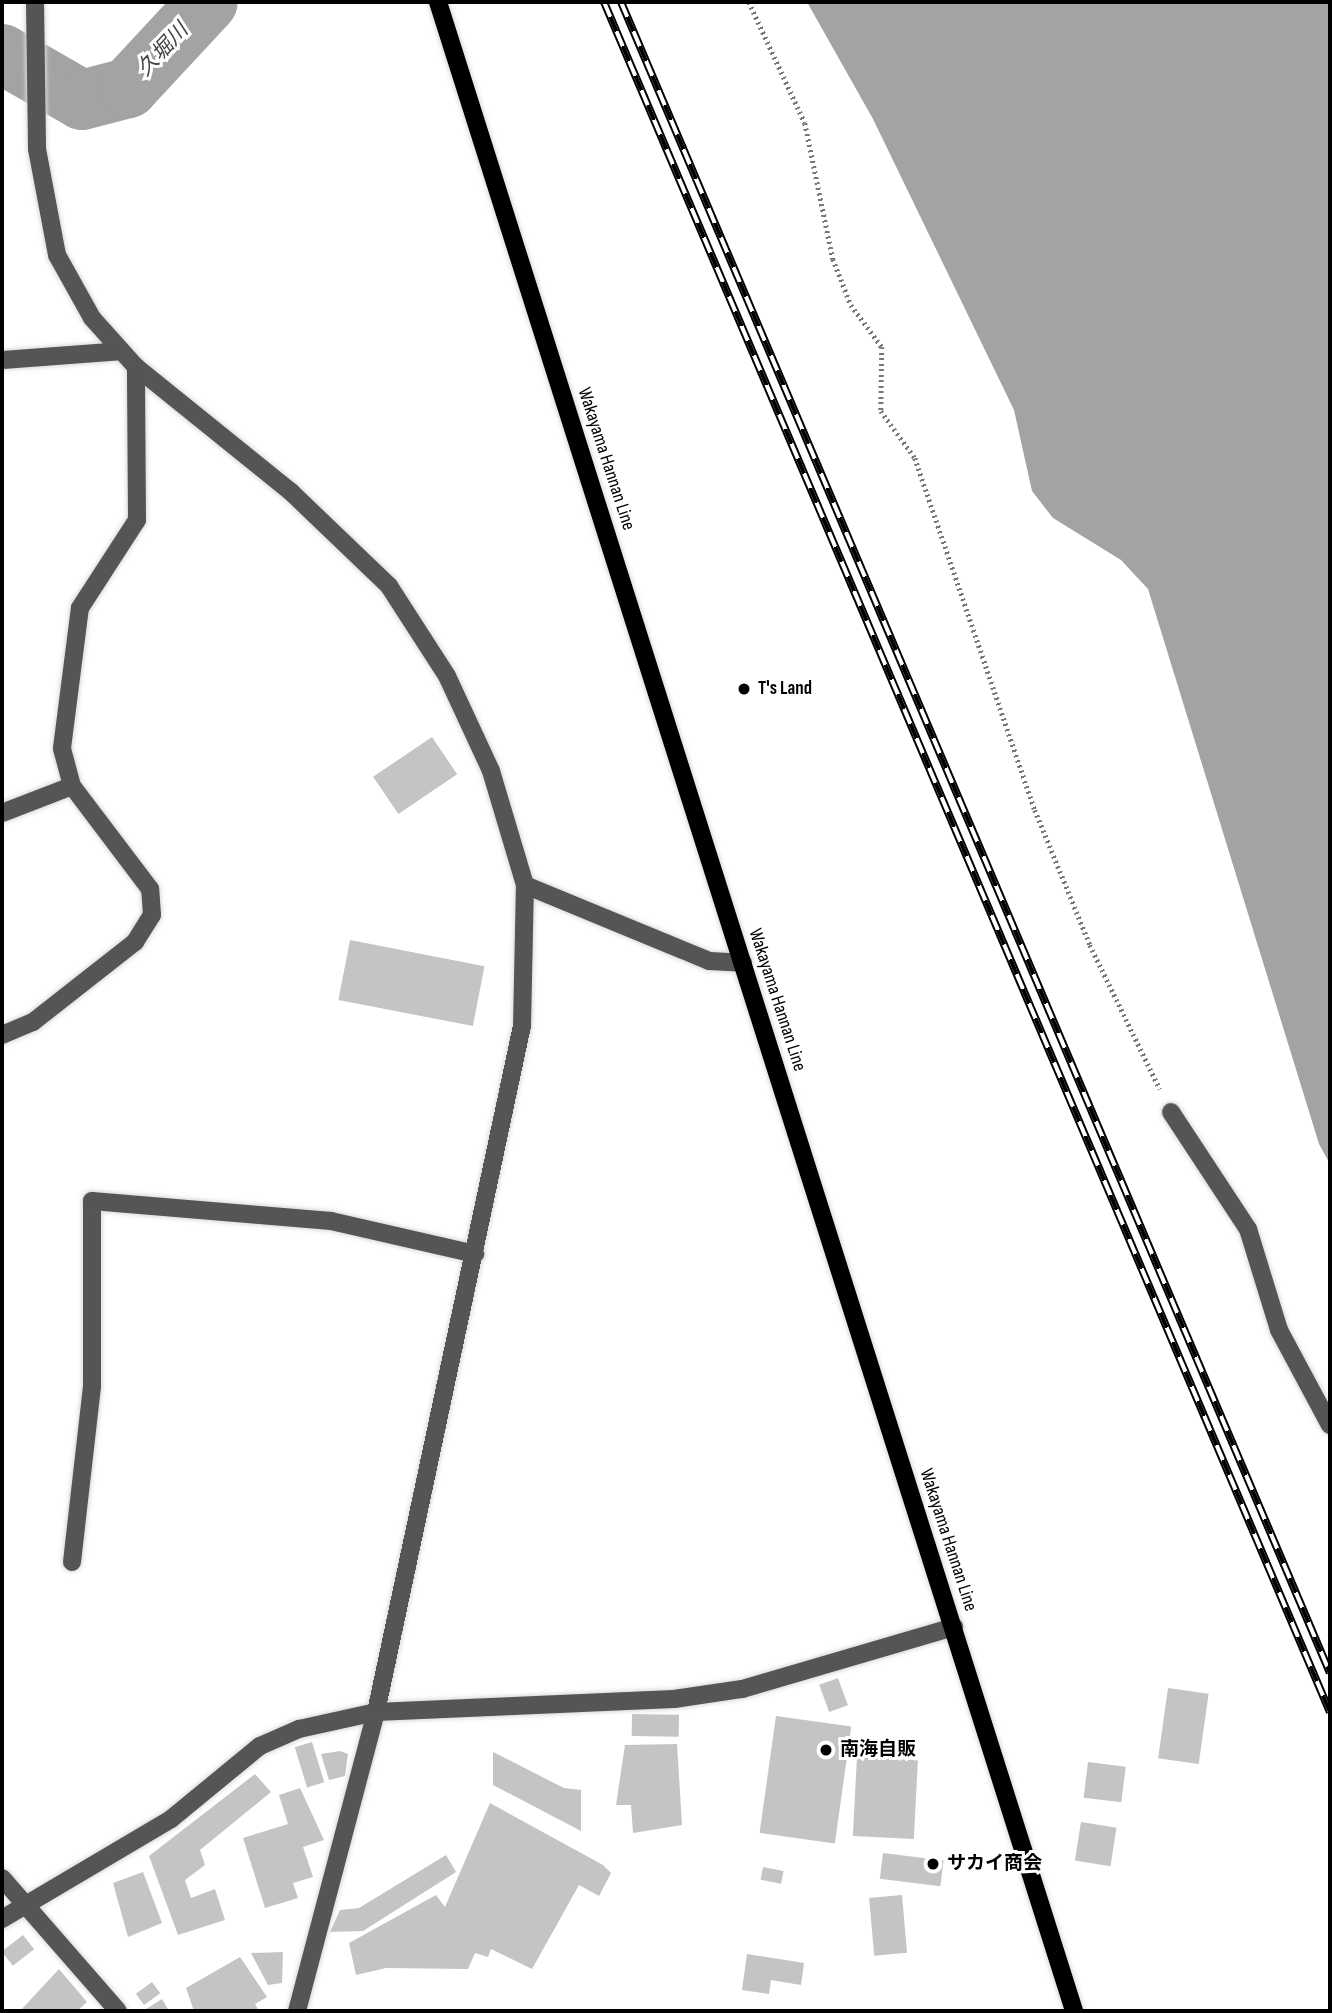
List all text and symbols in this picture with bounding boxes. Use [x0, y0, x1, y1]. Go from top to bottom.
water label: 久堀川 [132, 18, 194, 82]
street label: Wakayama Hannan Line [572, 385, 640, 533]
place label: T's Land [758, 678, 812, 700]
marker: T's Land [736, 681, 752, 697]
street label: Wakayama Hannan Line [743, 926, 811, 1074]
street label: Wakayama Hannan Line [914, 1466, 982, 1614]
place label: 南海自販 [840, 1739, 916, 1761]
marker: 南海自販 [818, 1742, 834, 1758]
place label: サカイ商会 [947, 1853, 1042, 1875]
marker: サカイ商会 [925, 1856, 941, 1872]

